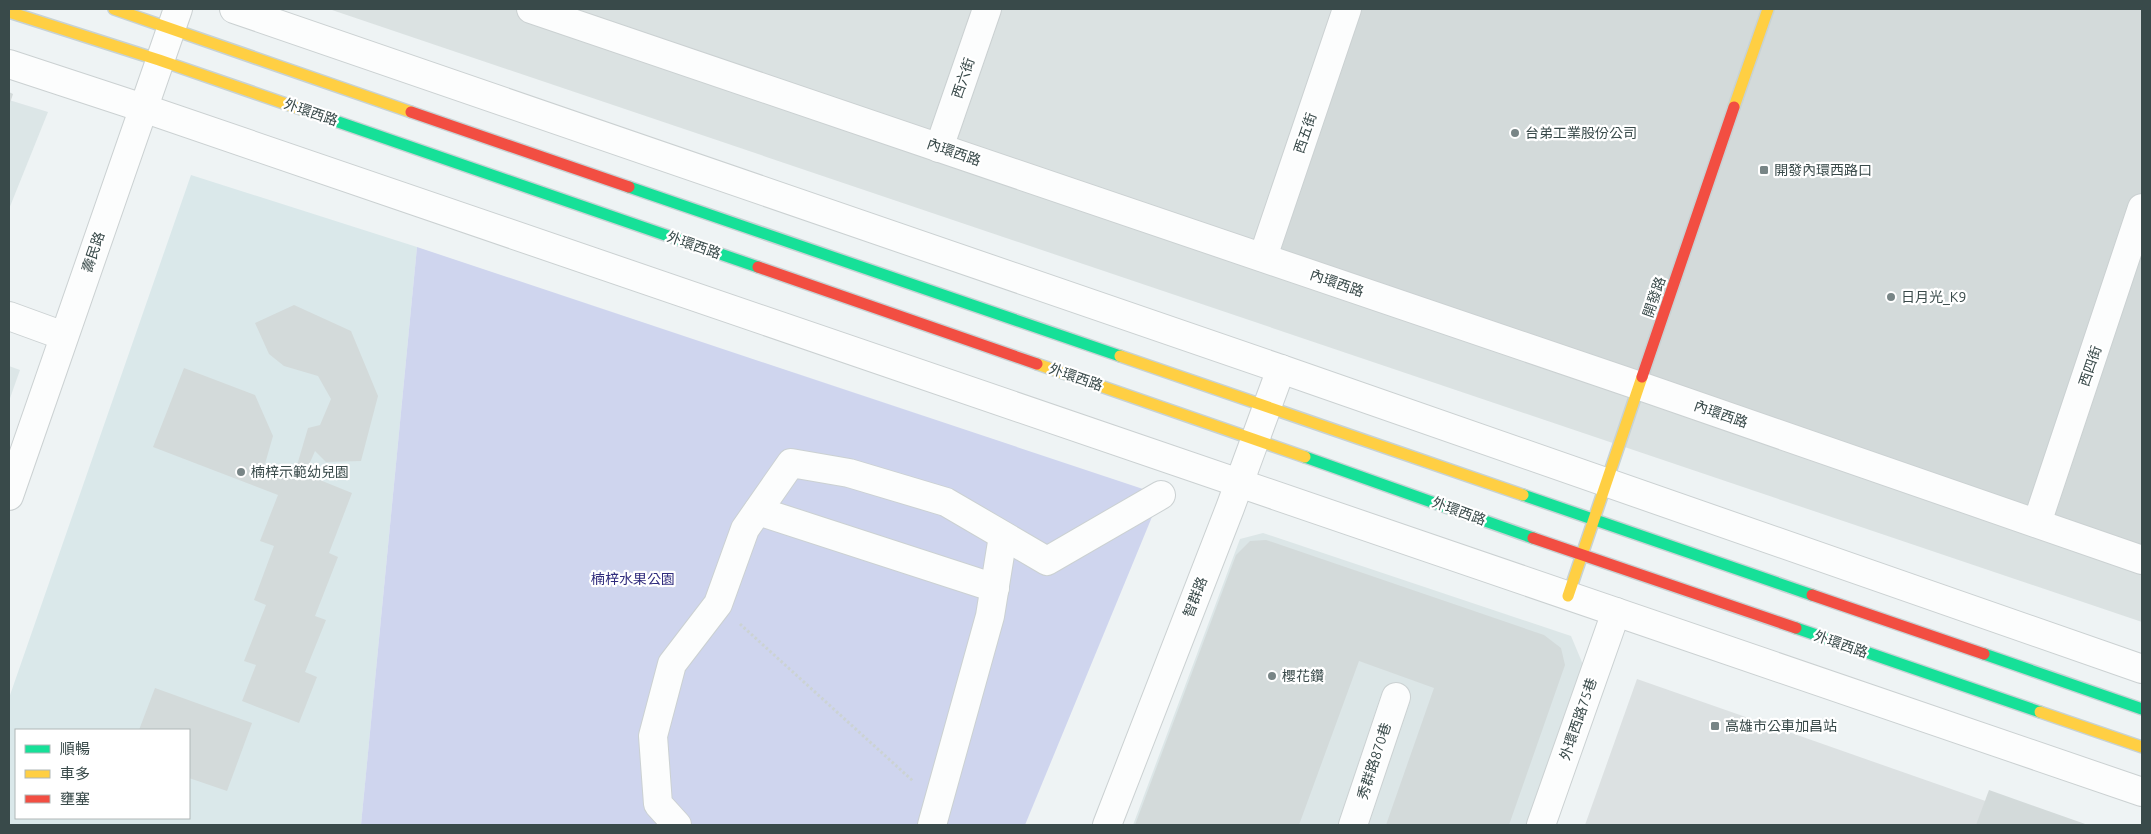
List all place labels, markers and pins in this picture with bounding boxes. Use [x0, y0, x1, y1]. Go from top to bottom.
place label: 台弟工業股份公司 [1525, 125, 1637, 141]
marker: 台弟工業股份公司 [1509, 127, 1521, 139]
place label: 開發內環西路口 [1774, 162, 1872, 178]
marker: 開發內環西路口 [1758, 164, 1770, 176]
place label: 日月光_K9 [1901, 289, 1966, 305]
marker: 日月光_K9 [1885, 291, 1897, 303]
place label: 楠梓示範幼兒園 [251, 464, 349, 480]
marker: 楠梓示範幼兒園 [235, 466, 247, 478]
place label: 櫻花鑽 [1282, 668, 1324, 684]
marker: 櫻花鑽 [1266, 670, 1278, 682]
place label: 高雄市公車加昌站 [1725, 718, 1837, 734]
marker: 高雄市公車加昌站 [1709, 720, 1721, 732]

